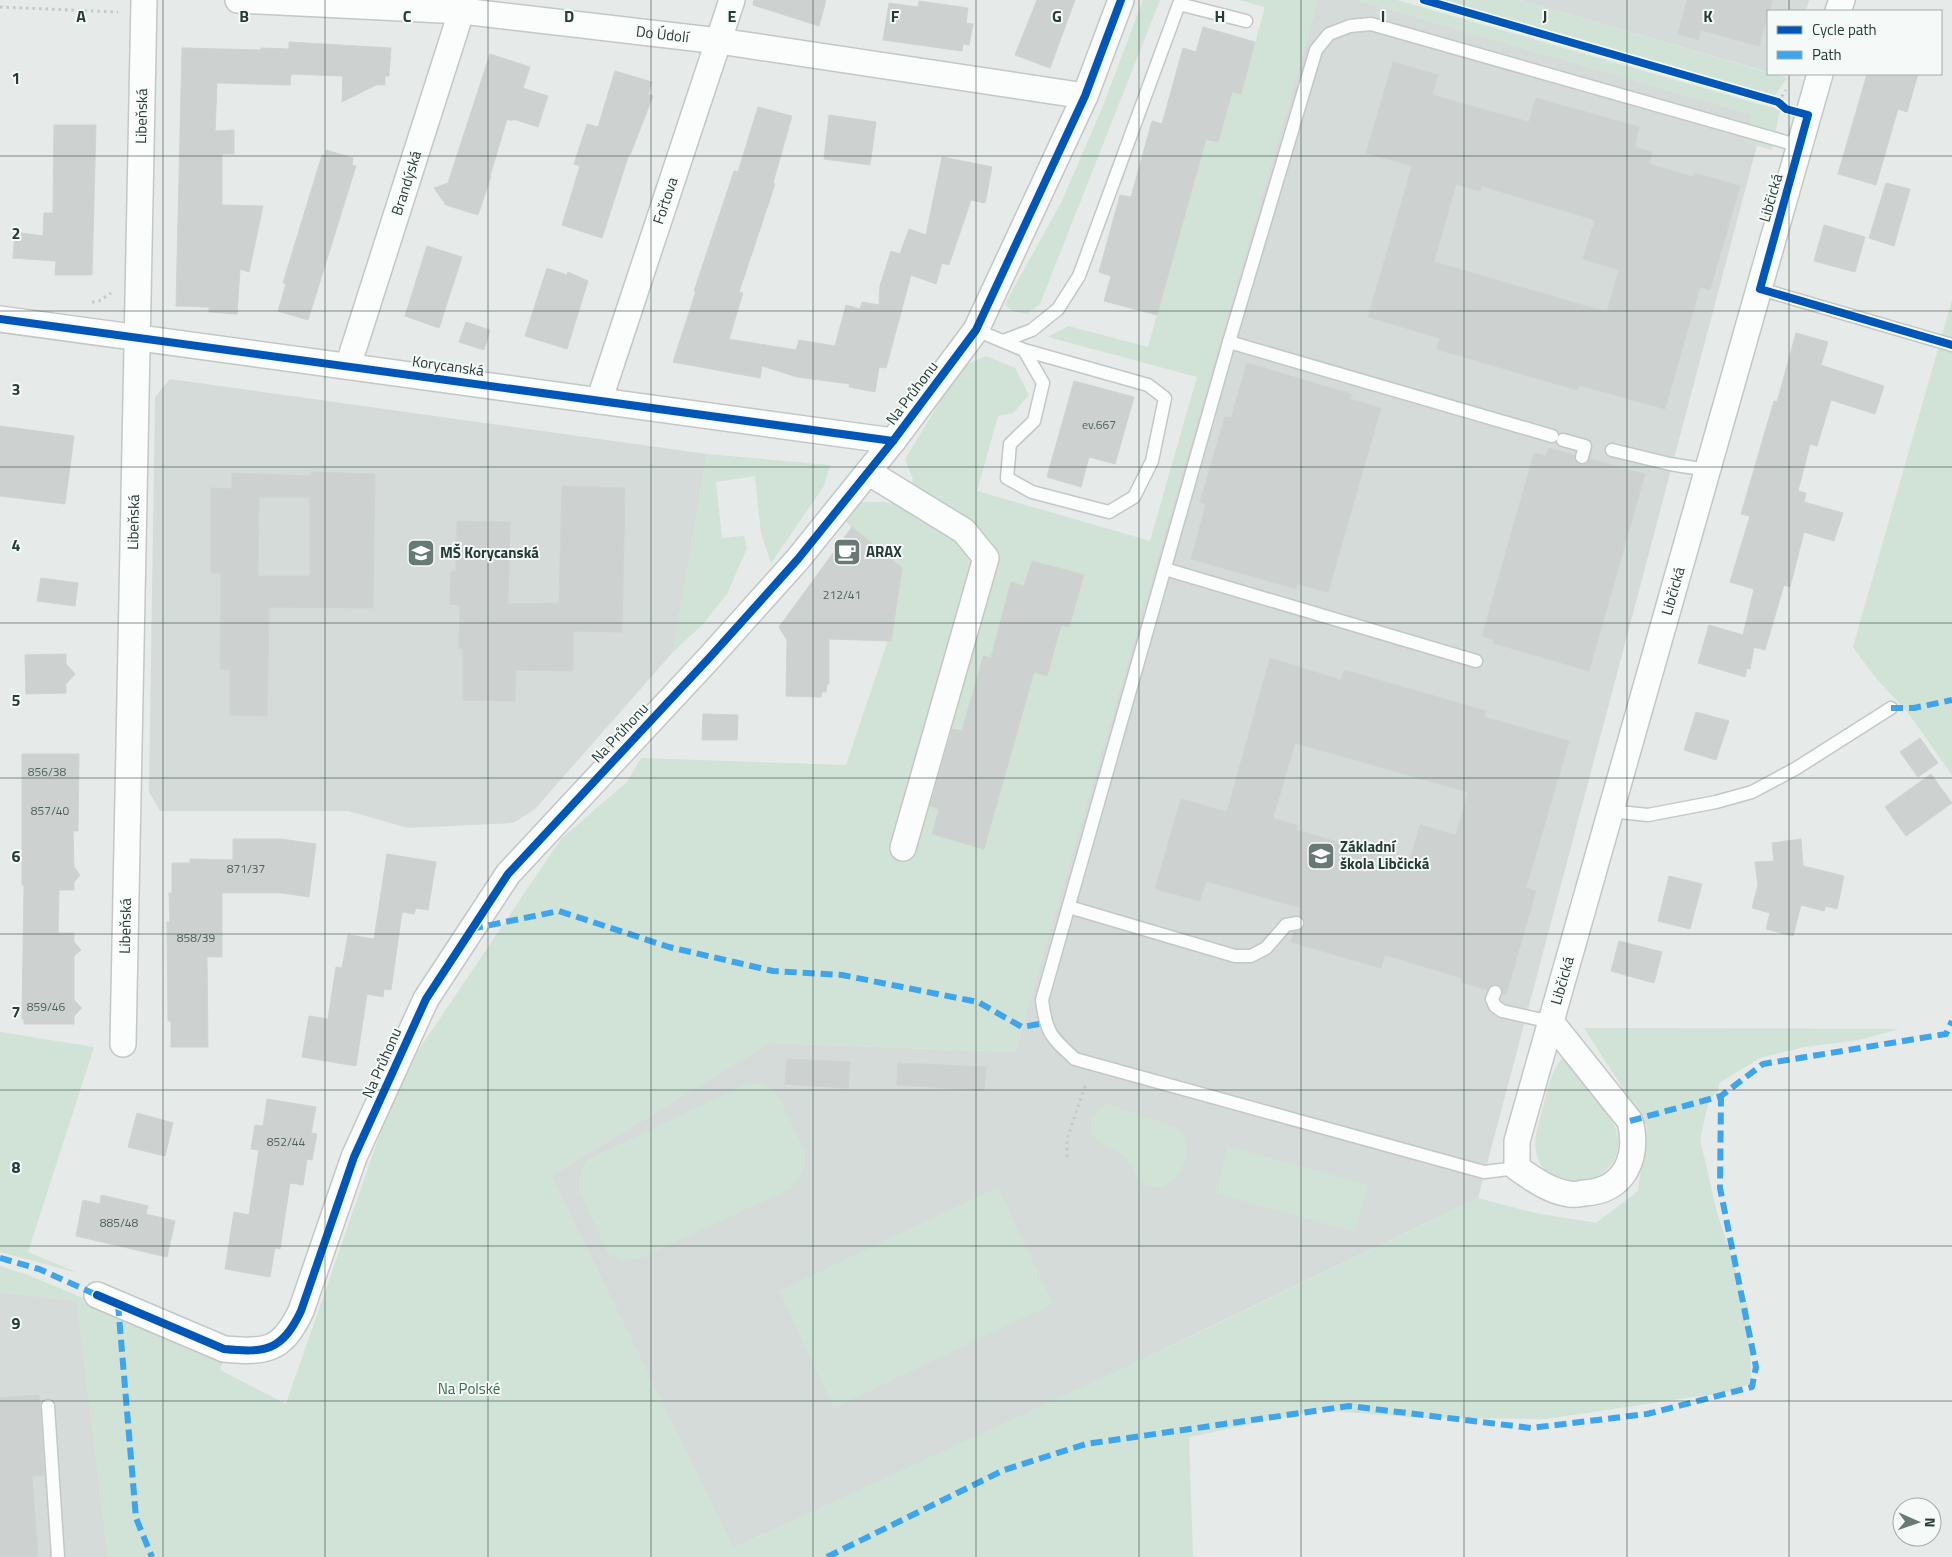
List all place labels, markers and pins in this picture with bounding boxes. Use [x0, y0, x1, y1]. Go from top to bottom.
cafe icon: ARAX [832, 537, 862, 567]
school or university icon: MŠ Korycanská [406, 538, 436, 568]
place label: ARAX [866, 540, 902, 563]
place label: MŠ Korycanská [440, 541, 539, 564]
place label: Základní škola Libčická [1340, 835, 1430, 875]
school or university icon: Základní škola Libčická [1306, 841, 1336, 871]

